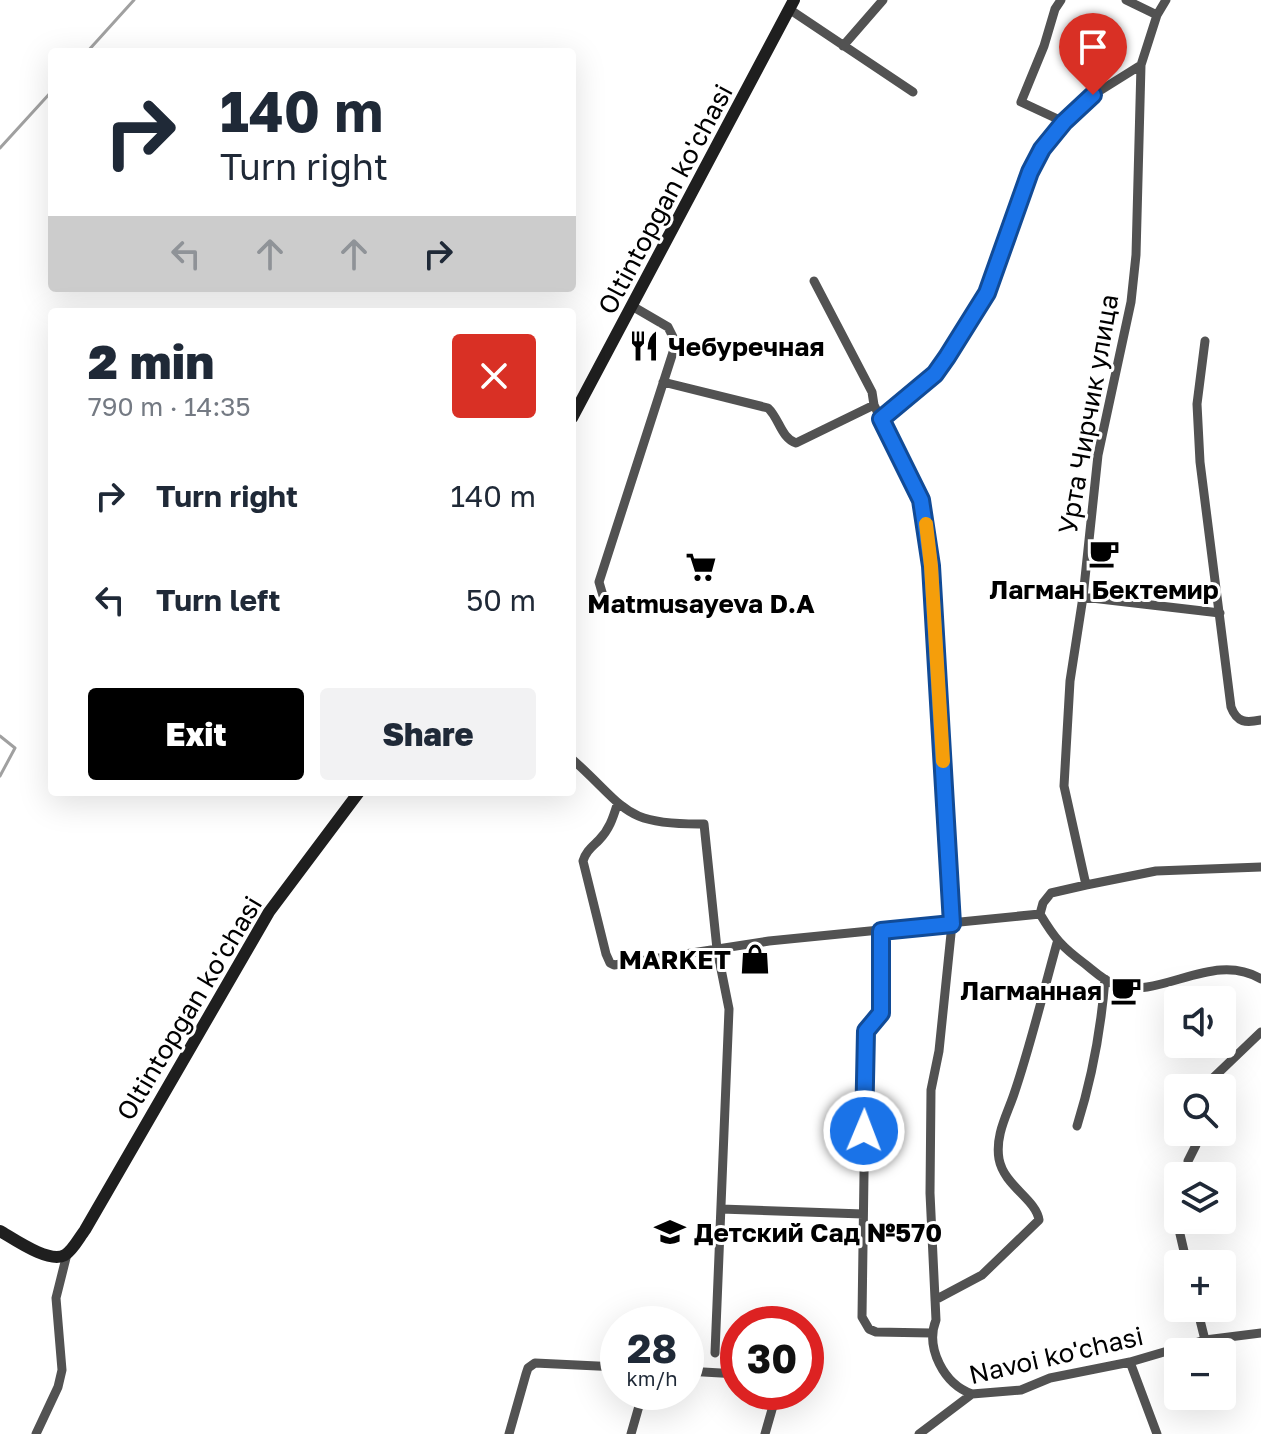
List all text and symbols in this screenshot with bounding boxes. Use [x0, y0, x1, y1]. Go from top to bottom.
pin [1059, 13, 1127, 95]
icon: arrive [1071, 25, 1115, 69]
text: 140 m [220, 77, 383, 144]
street label: Oltintopgan ko'chasi [591, 79, 739, 319]
icon: right [88, 80, 192, 184]
text: Turn right [220, 145, 388, 188]
icon: left [164, 232, 208, 276]
icon: ahead [248, 232, 292, 276]
icon: ahead [332, 232, 376, 276]
icon: right [416, 232, 460, 276]
street label: Урта Чирчик улица [1052, 292, 1124, 536]
restaurant icon: Чебуречная [627, 329, 661, 363]
place label: Чебуречная [668, 331, 824, 362]
text: 2 min [88, 332, 214, 390]
button: close [452, 334, 536, 418]
text: 790 m · 14:35 [88, 391, 251, 422]
icon: right [88, 474, 132, 518]
text: Turn right [156, 478, 298, 514]
text: 140 m [451, 478, 536, 514]
cafe icon: Лагман Бектемир [1087, 536, 1121, 570]
supermarket icon: Matmusayeva D.A [684, 550, 718, 584]
place label: Лагман Бектемир [989, 574, 1219, 605]
icon: left [88, 578, 132, 622]
text: Turn left [156, 582, 281, 618]
text: 50 m [466, 582, 536, 618]
place label: Matmusayeva D.A [587, 588, 815, 619]
button: Exit [88, 688, 304, 780]
button: Share [320, 688, 536, 780]
street label: Oltintopgan ko'chasi [110, 890, 268, 1126]
shop icon: MARKET [738, 942, 772, 976]
place label: MARKET [619, 944, 731, 975]
cafe icon: Лагманная [1109, 973, 1143, 1007]
place label: Лагманная [960, 975, 1102, 1006]
map controls [1164, 986, 1236, 1410]
button: sound [1164, 986, 1236, 1058]
button: search [1164, 1074, 1236, 1146]
position arrow [822, 1089, 906, 1173]
button: layers [1164, 1162, 1236, 1234]
school or university icon: Детский Сад №570 [653, 1215, 687, 1249]
place label: Детский Сад №570 [694, 1217, 942, 1248]
button: + [1164, 1250, 1236, 1322]
speed limit sign: 30 [720, 1306, 824, 1410]
street label: Navoi ko'chasi [966, 1320, 1146, 1390]
text: 28 [627, 1324, 677, 1372]
button: − [1164, 1338, 1236, 1410]
text: km/h [627, 1366, 677, 1390]

